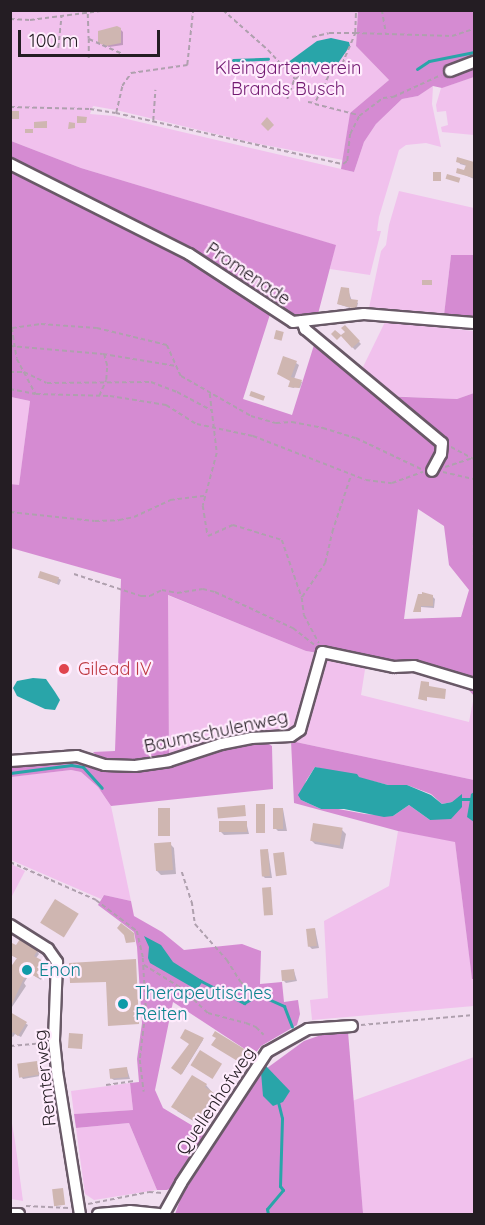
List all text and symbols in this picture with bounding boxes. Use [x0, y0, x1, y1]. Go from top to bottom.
scale bar [21, 18, 164, 56]
text: 100 m [29, 29, 78, 52]
park label: Kleingartenverein Brands Busch [215, 58, 361, 100]
street label: Promenade [202, 238, 294, 310]
place label: Gilead IV [78, 658, 152, 680]
marker: Gilead IV [55, 660, 73, 678]
street label: Baumschulenweg [142, 706, 290, 758]
place label: Enon [39, 959, 81, 981]
marker: Enon [20, 963, 34, 977]
place label: Therapeutisches Reiten [135, 983, 272, 1026]
marker: Therapeutisches Reiten [116, 997, 130, 1011]
street label: Remterweg [29, 1028, 61, 1128]
street label: Quellenhofweg [172, 1043, 260, 1159]

